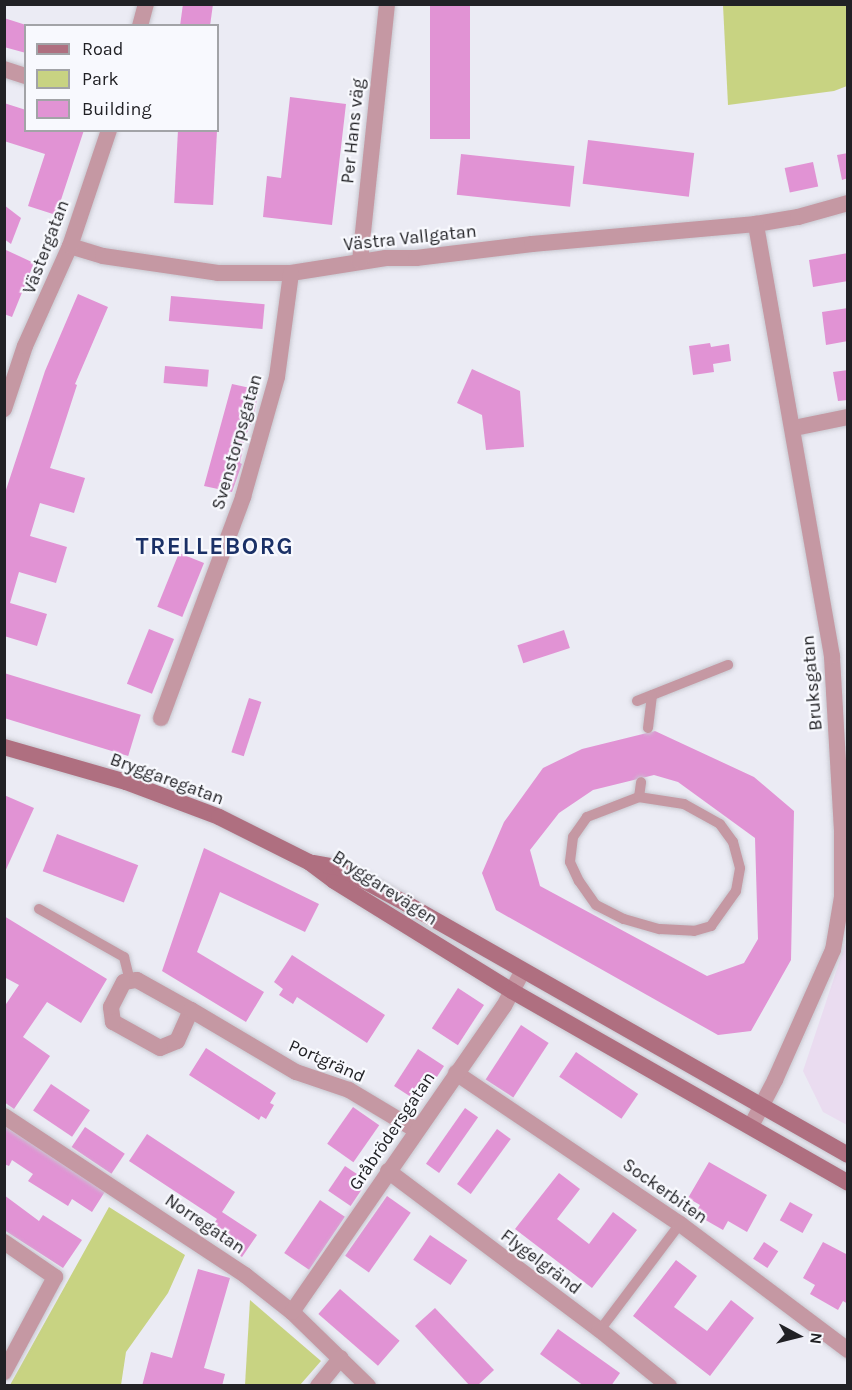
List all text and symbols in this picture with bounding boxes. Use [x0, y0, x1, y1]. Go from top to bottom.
legend [24, 24, 219, 132]
text: Road [82, 38, 123, 60]
text: Park [82, 68, 119, 90]
street label: Per Hans väg [337, 77, 369, 185]
text: Building [82, 98, 152, 120]
street label: Västergatan [18, 197, 74, 297]
street label: Västra Vallgatan [342, 220, 478, 256]
street label: Svenstorpsgatan [207, 372, 267, 512]
district label: TRELLEBORG [136, 533, 294, 561]
street label: Bruksgatan [797, 634, 827, 732]
street label: Bryggaregatan [107, 748, 227, 810]
street label: Bryggarevägen [328, 846, 442, 930]
street label: Portgränd [286, 1035, 368, 1087]
street label: Gråbrödersgatan [344, 1068, 440, 1194]
street label: Sockerbiten [618, 1154, 712, 1228]
street label: Norregatan [161, 1189, 249, 1259]
street label: Flygelgränd [496, 1225, 586, 1299]
north arrow [768, 1306, 828, 1366]
text: N [806, 1331, 826, 1345]

